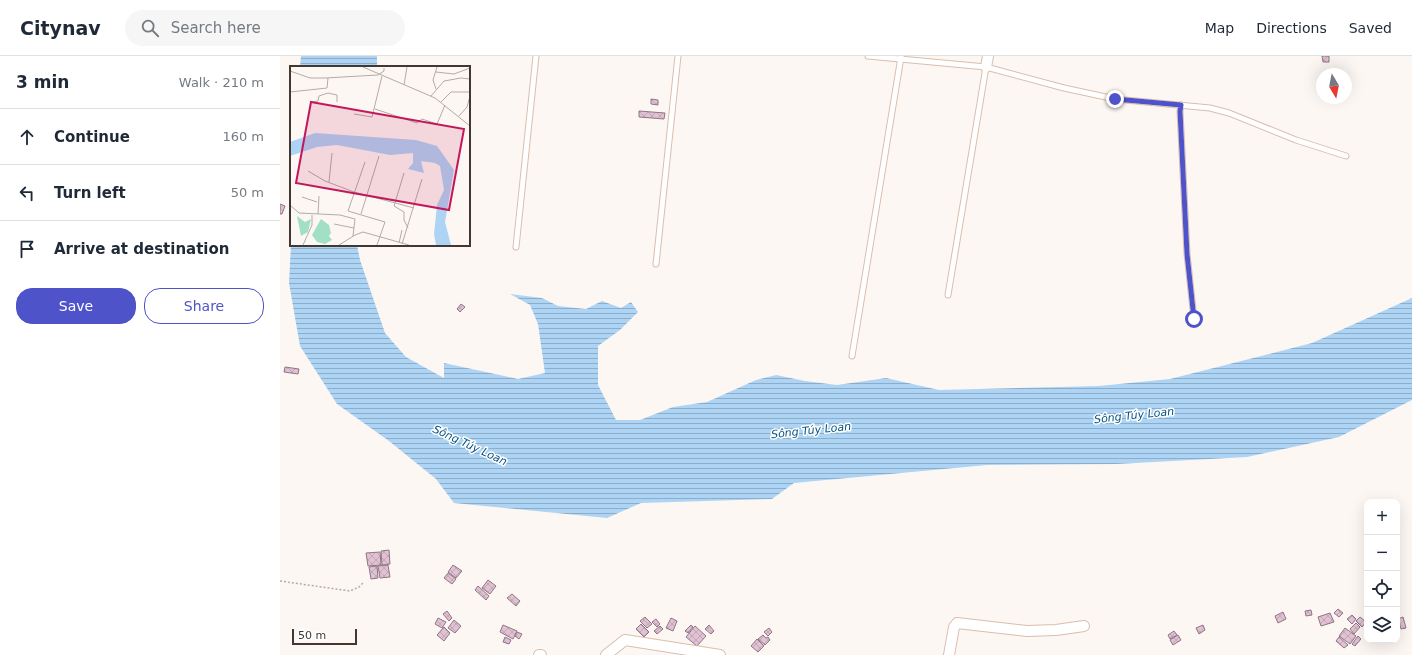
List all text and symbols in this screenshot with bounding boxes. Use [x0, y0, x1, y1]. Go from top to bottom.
search box [125, 10, 405, 46]
text: Citynav [20, 17, 101, 39]
icon: search [139, 17, 161, 39]
text: Search here [171, 19, 261, 37]
text: Map [1205, 20, 1234, 36]
text: Directions [1256, 20, 1327, 36]
text: Saved [1349, 20, 1392, 36]
inset map [290, 66, 470, 246]
north arrow [1316, 68, 1352, 104]
text: 3 min [16, 72, 69, 92]
text: Walk · 210 m [179, 75, 264, 90]
route end [1106, 90, 1124, 108]
icon: ahead [16, 126, 38, 148]
text: Continue [54, 128, 130, 146]
text: 160 m [222, 129, 264, 144]
icon: left [16, 182, 38, 204]
text: Turn left [54, 184, 126, 202]
text: 50 m [231, 185, 264, 200]
icon: arrive [16, 238, 38, 260]
text: Arrive at destination [54, 240, 229, 258]
button: Save [16, 288, 136, 324]
button: Share [144, 288, 264, 324]
route start [1185, 310, 1203, 328]
water label: Sông Túy Loan [1093, 405, 1175, 426]
water label: Sông Túy Loan [770, 420, 852, 441]
water label: Sông Túy Loan [431, 423, 509, 468]
map controls [1364, 499, 1400, 643]
button: + [1364, 499, 1400, 535]
button: − [1364, 535, 1400, 571]
button: locate [1364, 571, 1400, 607]
button: layers [1364, 607, 1400, 643]
scale bar [292, 627, 357, 646]
text: 50 m [298, 629, 326, 642]

